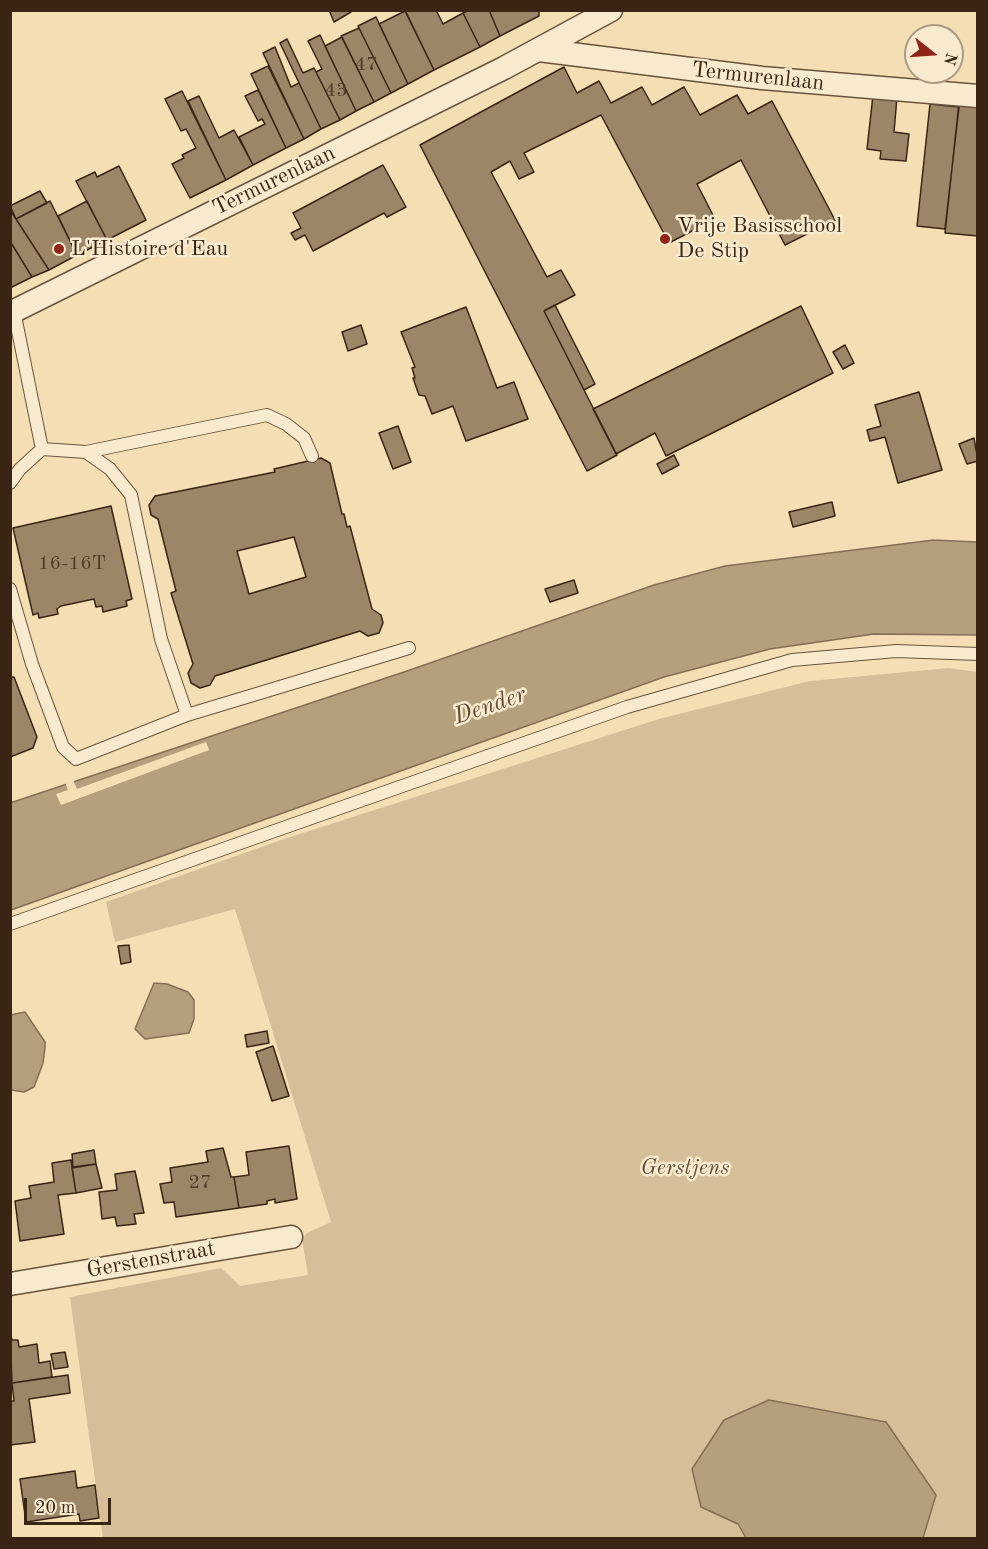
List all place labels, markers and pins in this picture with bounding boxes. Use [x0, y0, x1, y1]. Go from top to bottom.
place label: Vrije Basisschool De Stip [677, 213, 842, 264]
marker: Vrije Basisschool De Stip [658, 232, 672, 246]
place label: L'Histoire d'Eau [71, 236, 228, 262]
marker: L'Histoire d'Eau [52, 242, 66, 256]

